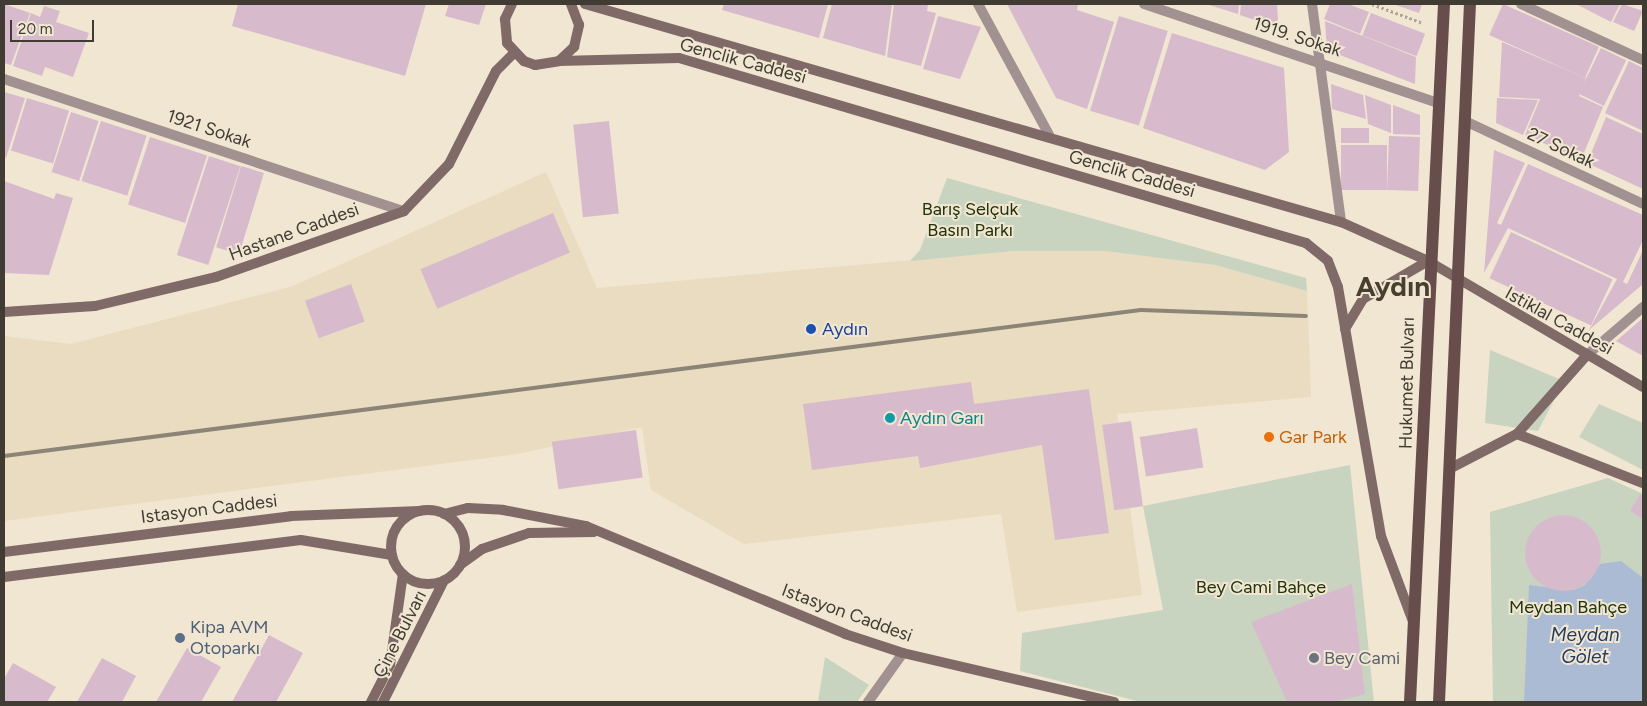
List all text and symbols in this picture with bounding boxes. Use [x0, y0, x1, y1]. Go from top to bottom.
scale bar [12, 10, 96, 42]
street label: 1919. Sokak [1250, 13, 1344, 61]
text: 20 m [18, 20, 52, 38]
street label: Genclik Caddesi [677, 34, 809, 88]
street label: 1921 Sokak [164, 105, 254, 153]
street label: 27 Sokak [1524, 123, 1598, 173]
street label: Genclik Caddesi [1066, 146, 1198, 202]
street label: Hastane Caddesi [226, 198, 362, 266]
park label: Barış Selçuk Basın Parkı [922, 199, 1018, 242]
district label: Aydın [1356, 269, 1430, 303]
street label: Istiklal Caddesi [1501, 282, 1617, 360]
street label: Hukumet Bulvarı [1395, 317, 1419, 449]
place label: Aydın [822, 318, 868, 340]
marker: Aydın [804, 322, 818, 336]
place label: Aydın Garı [900, 407, 984, 429]
marker: Aydın Garı [884, 412, 896, 424]
place label: Gar Park [1279, 426, 1347, 448]
marker: Gar Park [1263, 431, 1275, 443]
street label: Istasyon Caddesi [139, 490, 279, 528]
park label: Bey Cami Bahçe [1196, 576, 1326, 598]
street label: Istasyon Caddesi [779, 579, 915, 647]
street label: Çine Bulvarı [369, 587, 431, 681]
park label: Meydan Bahçe [1509, 596, 1627, 618]
place label: Kipa AVM Otoparkı [190, 617, 269, 660]
water label: Meydan Gölet [1550, 624, 1620, 668]
marker: Kipa AVM Otoparkı [174, 632, 186, 644]
place label: Bey Cami [1324, 647, 1400, 669]
marker: Bey Cami [1308, 652, 1320, 664]

